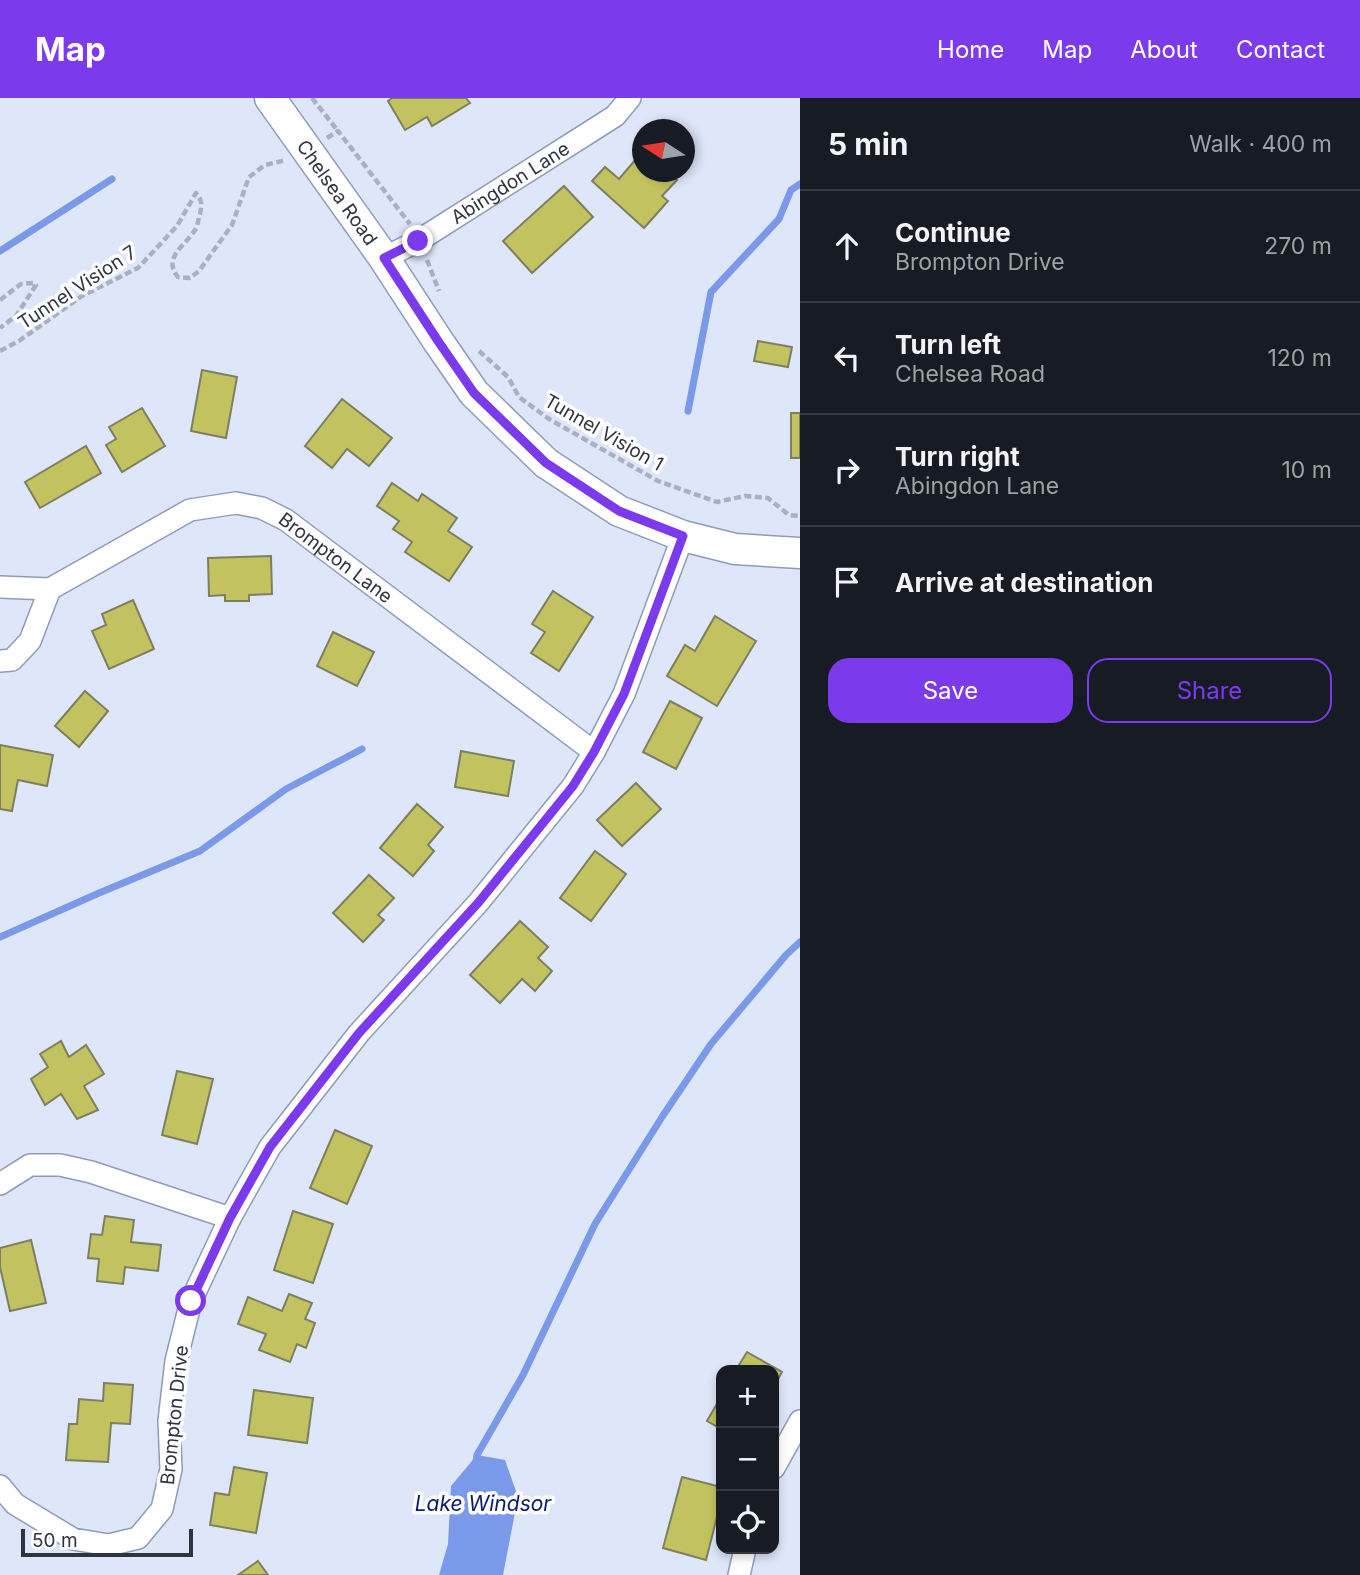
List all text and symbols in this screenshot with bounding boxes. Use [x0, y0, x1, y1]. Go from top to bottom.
text: Map [35, 29, 106, 69]
text: Home [937, 35, 1004, 64]
text: Map [1042, 35, 1092, 64]
text: About [1130, 35, 1198, 64]
text: Contact [1236, 35, 1325, 64]
north arrow [632, 119, 695, 182]
text: 5 min [828, 126, 908, 162]
text: Walk · 400 m [1189, 130, 1332, 158]
street label: Chelsea Road [292, 136, 382, 250]
street label: Abingdon Lane [447, 137, 574, 229]
text: Continue [895, 217, 1011, 248]
route end [402, 225, 433, 256]
icon: ahead [828, 227, 866, 265]
text: 270 m [1264, 232, 1332, 260]
street label: Tunnel Vision 7 [14, 241, 141, 334]
text: Brompton Drive [895, 248, 1065, 276]
text: Turn left [895, 329, 1001, 360]
icon: left [828, 339, 866, 377]
text: 120 m [1267, 344, 1332, 372]
text: Chelsea Road [895, 360, 1045, 388]
street label: Tunnel Vision 1 [540, 389, 667, 476]
text: Turn right [895, 441, 1020, 472]
icon: right [828, 451, 866, 489]
text: 10 m [1282, 456, 1332, 484]
text: Abingdon Lane [895, 472, 1059, 500]
street label: Brompton Lane [274, 508, 397, 608]
icon: arrive [828, 563, 866, 601]
text: Arrive at destination [895, 567, 1154, 598]
button: Save [828, 658, 1073, 723]
button: Share [1087, 658, 1332, 723]
route start [175, 1285, 206, 1316]
street label: Brompton Drive [156, 1344, 193, 1486]
map controls [716, 1365, 779, 1554]
button: + [716, 1365, 779, 1428]
button: − [716, 1428, 779, 1491]
water label: Lake Windsor [415, 1491, 552, 1516]
button: locate [716, 1491, 779, 1554]
scale bar [21, 1526, 192, 1558]
text: 50 m [32, 1529, 78, 1552]

